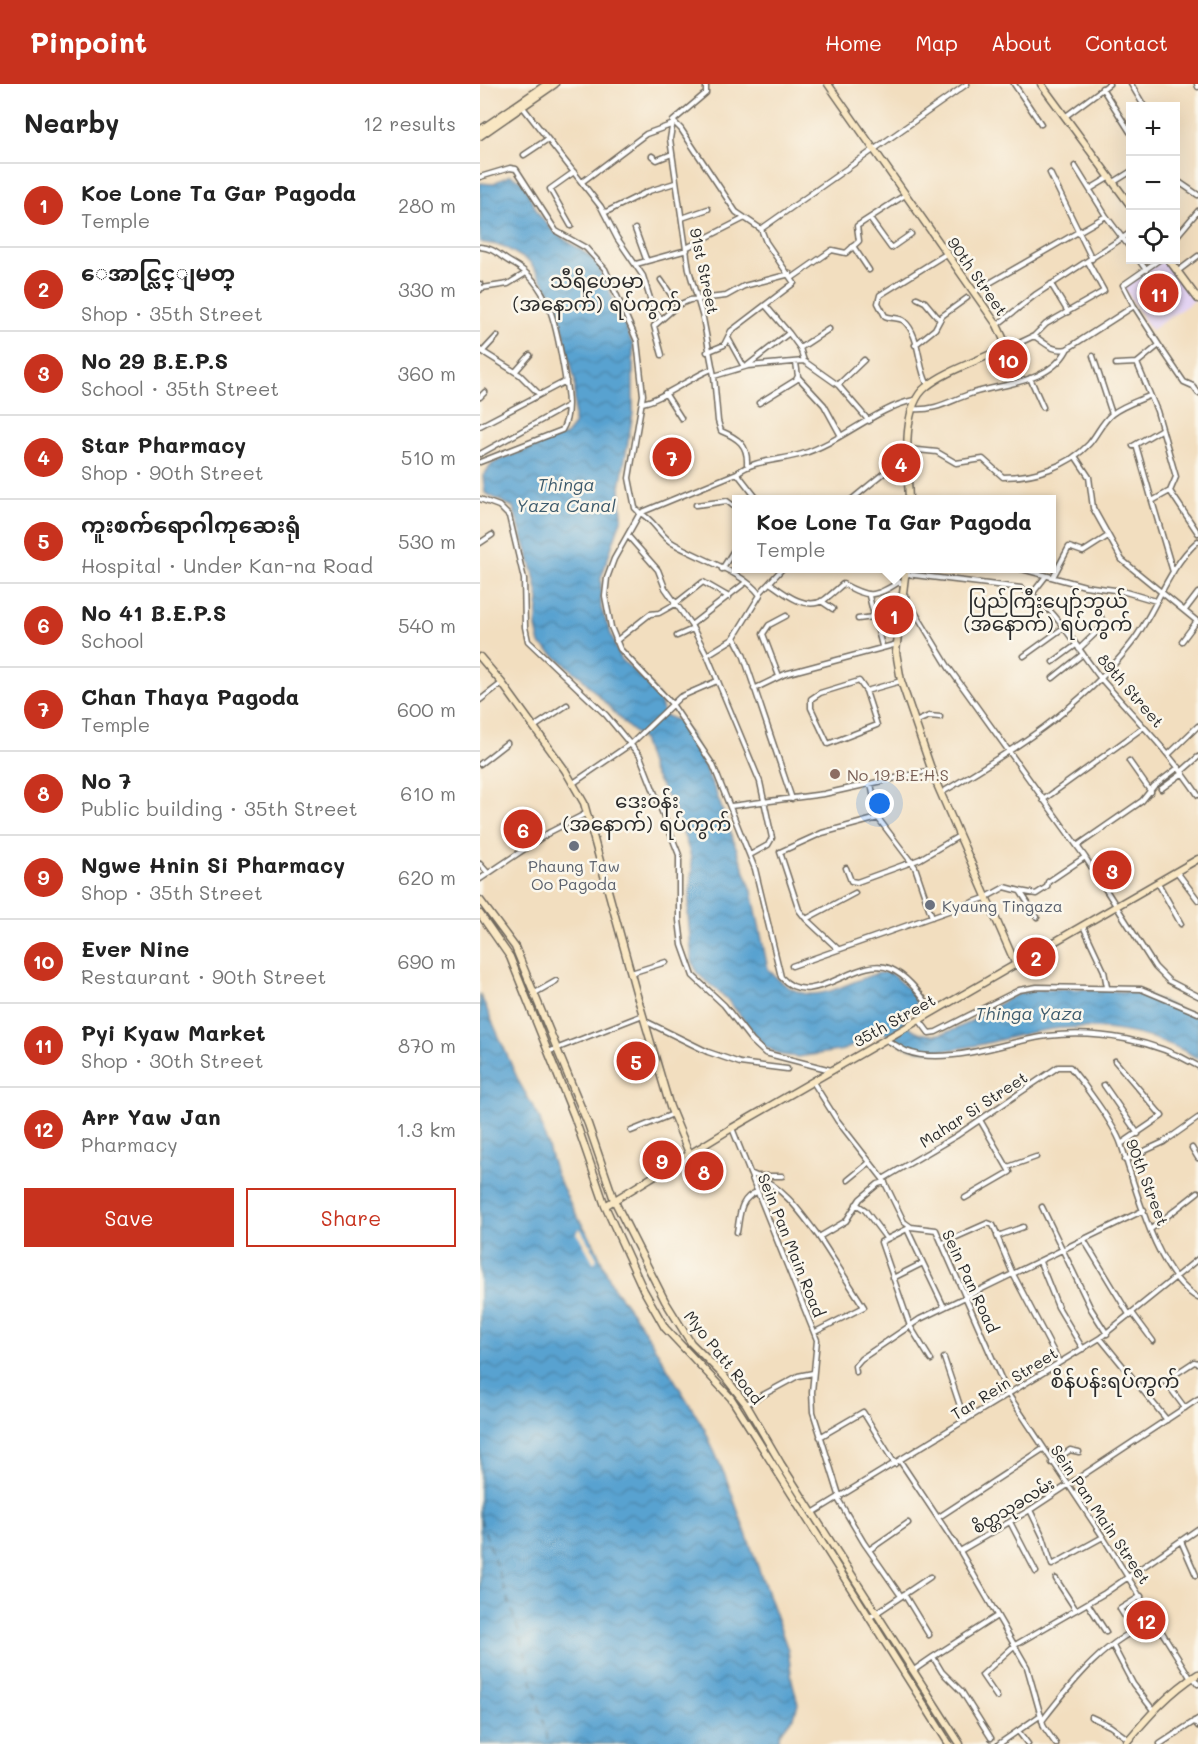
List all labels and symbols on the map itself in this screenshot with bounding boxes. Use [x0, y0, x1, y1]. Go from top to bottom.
street label: 91st Street [686, 226, 724, 316]
street label: 90th Street [943, 233, 1013, 319]
district label: သီရိဟေမာ (အနောက်) ရပ်ကွက် [513, 267, 681, 320]
pin: 11 [1140, 270, 1178, 316]
pin: 10 [988, 336, 1028, 382]
pin: 7 [652, 434, 692, 479]
pin: 4 [882, 440, 920, 485]
water label: Thinga Yaza Canal [516, 472, 616, 517]
district label: ပြည်ကြီးပျော်ဘွယ် (အနောက်) ရပ်ကွက် [964, 587, 1132, 640]
pin: 1 [874, 592, 914, 638]
street label: 89th Street [1093, 649, 1169, 731]
place label: No 19 B.E.H.S [847, 764, 949, 785]
marker: No 19 B.E.H.S [828, 767, 842, 781]
district label: ဒေးဝန်း (အနောက်) ရပ်ကွက် [563, 787, 731, 840]
your location [865, 789, 894, 818]
pin: 6 [504, 806, 543, 852]
marker: Phaung Taw Oo Pagoda [567, 839, 581, 853]
pin: 3 [1092, 848, 1132, 892]
place label: Phaung Taw Oo Pagoda [528, 855, 620, 894]
place label: Kyaung Tingaza [942, 895, 1063, 916]
marker: Kyaung Tingaza [923, 898, 937, 912]
pin: 2 [1016, 934, 1056, 980]
street label: 35th Street [849, 989, 939, 1051]
water label: Thinga Yaza [975, 1001, 1083, 1025]
pin: 5 [616, 1038, 656, 1084]
street label: Mahar Si Street [915, 1066, 1031, 1152]
street label: 90th Street [1122, 1136, 1174, 1228]
pin: 9 [642, 1138, 681, 1182]
pin: 8 [684, 1148, 724, 1194]
street label: Sein Pan Main Road [754, 1170, 830, 1320]
street label: Sein Pan Road [938, 1226, 1004, 1336]
street label: Myo Patt Road [680, 1306, 768, 1408]
street label: Tar Rein Street [947, 1342, 1061, 1424]
district label: စိန်ပန်းရပ်ကွက် [1051, 1367, 1179, 1397]
street label: Sein Pan Main Street [1046, 1440, 1156, 1588]
street label: စိတ္တသုခလမ်း [968, 1472, 1060, 1542]
pin: 12 [1126, 1598, 1166, 1642]

